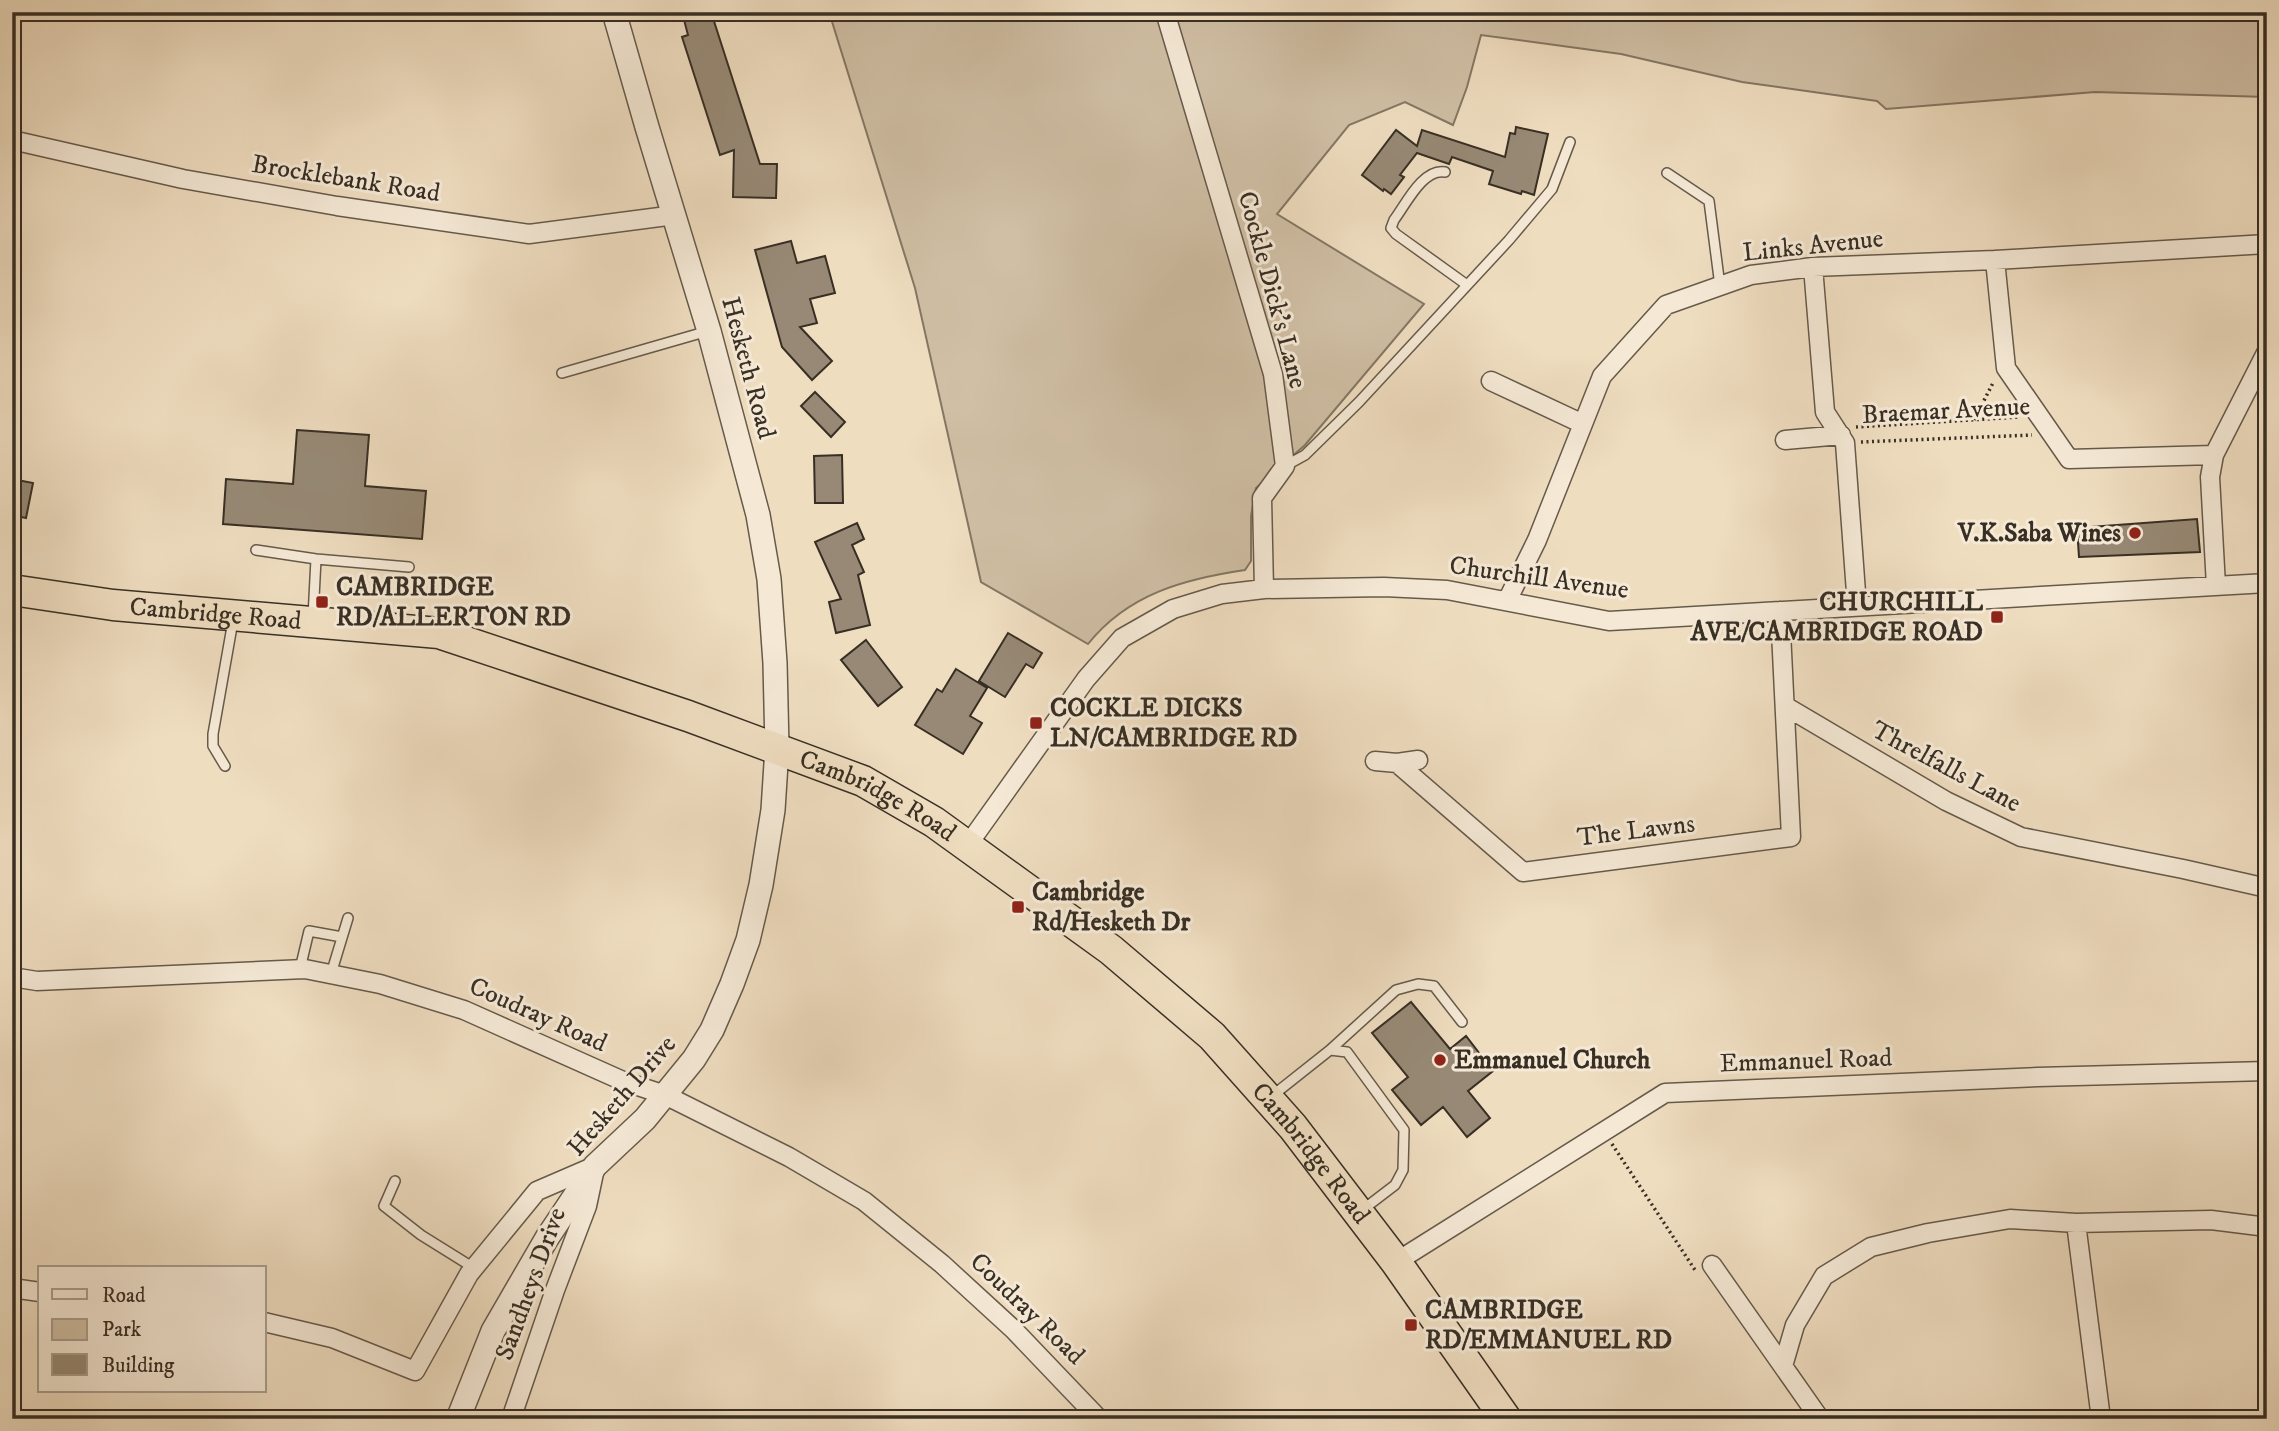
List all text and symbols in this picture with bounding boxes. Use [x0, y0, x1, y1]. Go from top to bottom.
street label: Brocklebank Road [249, 148, 443, 210]
street label: Cockle Dick's Lane [1230, 188, 1314, 392]
street label: Links Avenue [1741, 222, 1885, 270]
street label: Hesketh Road [713, 293, 783, 443]
street label: Braemar Avenue [1861, 390, 2031, 432]
place label: V.K.Saba Wines [1957, 517, 2121, 550]
marker: V.K.Saba Wines [2127, 525, 2143, 541]
street label: Churchill Avenue [1447, 549, 1631, 607]
place label: CAMBRIDGE RD/ALLERTON RD [336, 571, 571, 634]
place label: CHURCHILL AVE/CAMBRIDGE ROAD [1690, 586, 1983, 649]
street label: Cambridge Road [128, 590, 303, 638]
marker: CAMBRIDGE RD/ALLERTON RD [314, 594, 330, 610]
marker: CHURCHILL AVE/CAMBRIDGE ROAD [1989, 609, 2005, 625]
place label: COCKLE DICKS LN/CAMBRIDGE RD [1050, 692, 1297, 755]
street label: Threlfalls Lane [1865, 714, 2027, 820]
marker: COCKLE DICKS LN/CAMBRIDGE RD [1028, 715, 1044, 731]
street label: Cambridge Road [795, 742, 963, 849]
street label: The Lawns [1575, 807, 1697, 855]
place label: Cambridge Rd/Hesketh Dr [1032, 876, 1191, 939]
marker: Cambridge Rd/Hesketh Dr [1010, 899, 1026, 915]
street label: Coudray Road [464, 970, 612, 1060]
street label: Hesketh Drive [560, 1029, 684, 1163]
street label: Emmanuel Road [1719, 1041, 1893, 1081]
place label: Emmanuel Church [1454, 1044, 1651, 1077]
marker: Emmanuel Church [1432, 1052, 1448, 1068]
street label: Cambridge Road [1244, 1075, 1378, 1231]
street label: Sandheys Drive [488, 1203, 574, 1365]
street label: Coudray Road [962, 1246, 1092, 1372]
legend [38, 1266, 266, 1392]
text: Road [102, 1283, 146, 1309]
place label: CAMBRIDGE RD/EMMANUEL RD [1425, 1294, 1672, 1357]
text: Park [102, 1317, 142, 1343]
marker: CAMBRIDGE RD/EMMANUEL RD [1403, 1317, 1419, 1333]
text: Building [102, 1353, 175, 1379]

